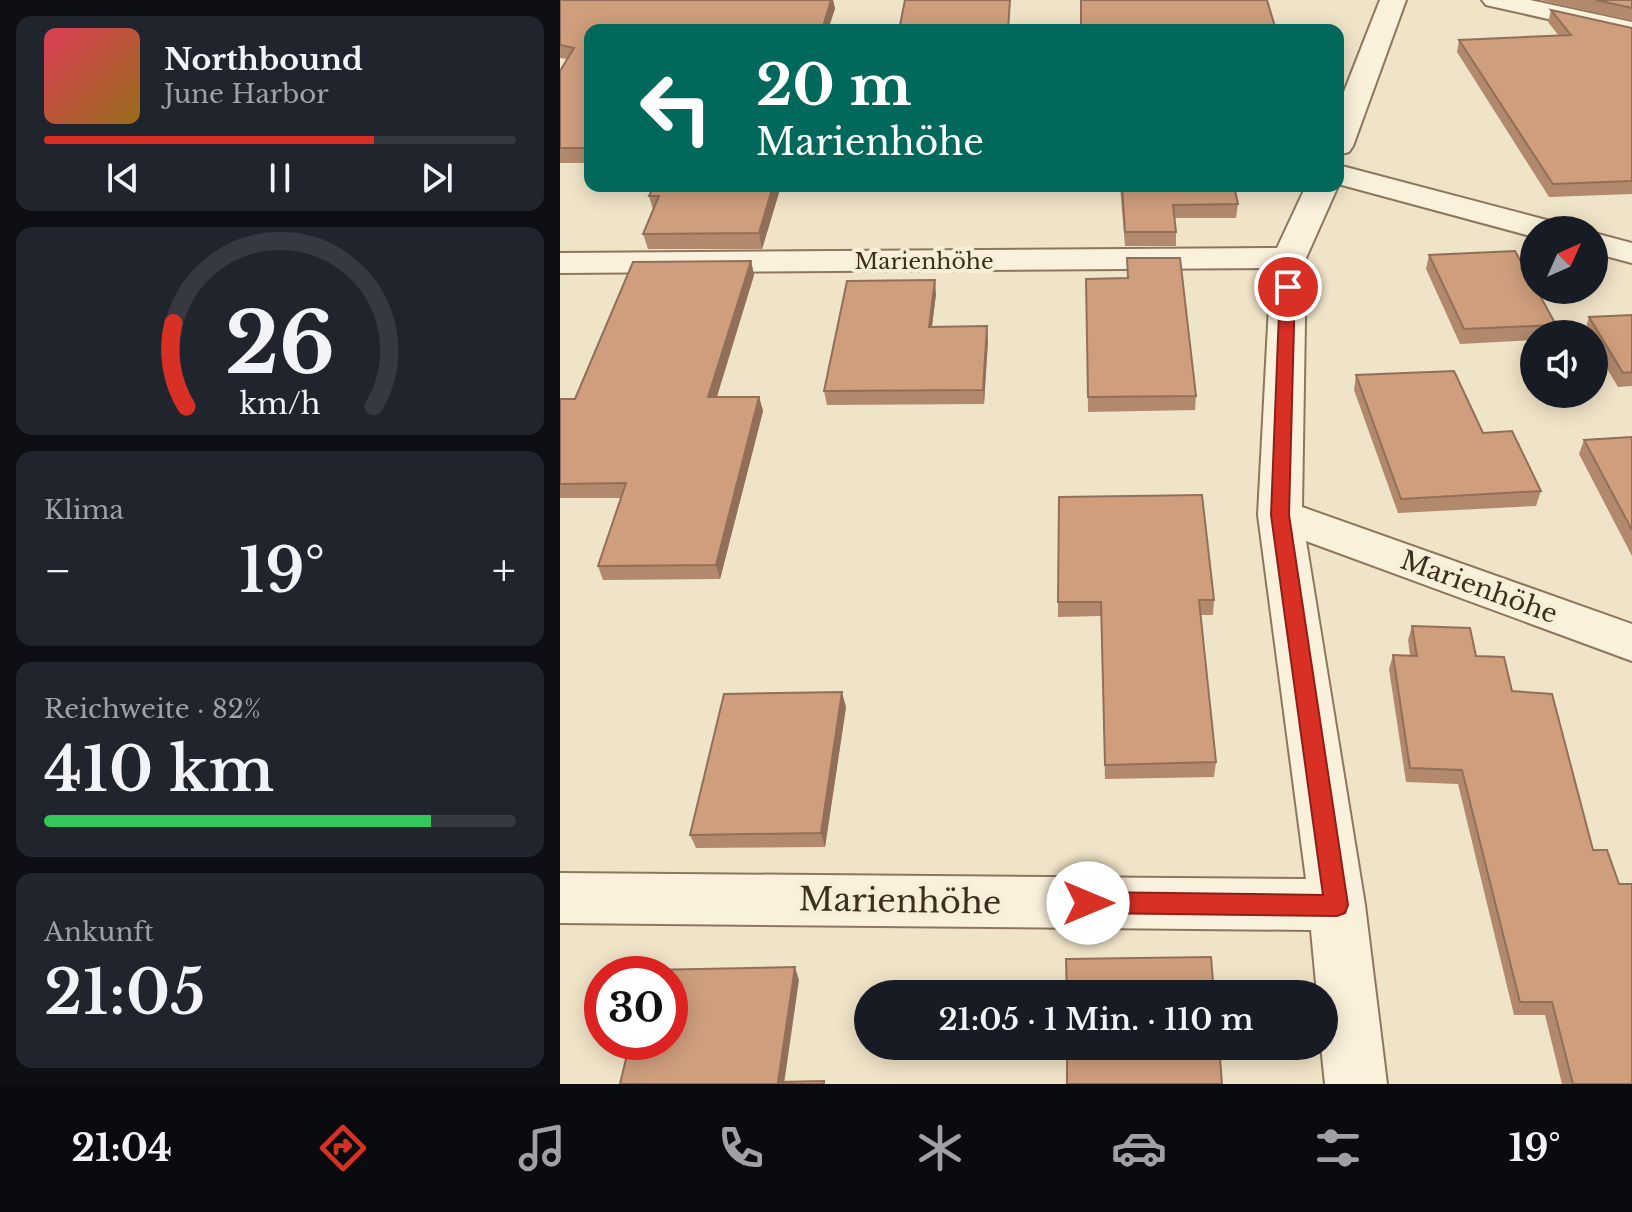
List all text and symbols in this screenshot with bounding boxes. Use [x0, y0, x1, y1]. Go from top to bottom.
text: Northbound [164, 41, 363, 78]
text: 20 m [756, 51, 912, 120]
icon: left [624, 56, 728, 160]
text: June Harbor [164, 78, 329, 110]
text: Marienhöhe [756, 120, 984, 165]
icon: previous [101, 156, 145, 200]
icon: pause [258, 156, 302, 200]
icon: next [415, 156, 459, 200]
north arrow [1520, 216, 1608, 304]
map controls [1520, 216, 1608, 408]
street label: Marienhöhe [854, 248, 994, 275]
pin [1254, 253, 1322, 321]
icon: arrive [1266, 265, 1310, 309]
text: 26 [225, 292, 335, 395]
button: sound [1520, 320, 1608, 408]
text: km/h [239, 386, 321, 422]
text: Klima [44, 494, 124, 526]
text: 19° [239, 534, 325, 608]
text: − [44, 543, 72, 598]
text: + [492, 543, 516, 598]
street label: Marienhöhe [1396, 544, 1562, 630]
text: Reichweite · 82% [44, 693, 261, 725]
text: 410 km [44, 733, 274, 807]
position arrow [1046, 861, 1130, 945]
street label: Marienhöhe [798, 879, 1002, 923]
text: Ankunft [44, 916, 154, 948]
text: 21:05 [44, 956, 205, 1030]
speed limit sign: 30 [584, 956, 688, 1060]
text: 21:05 · 1 Min. · 110 m [938, 1001, 1254, 1038]
icon: directions [315, 1120, 371, 1176]
icon: music [514, 1120, 570, 1176]
icon: phone [713, 1120, 769, 1176]
icon: climate [912, 1120, 968, 1176]
icon: car [1111, 1120, 1167, 1176]
icon: filters [1310, 1120, 1366, 1176]
text: 21:04 [71, 1126, 172, 1171]
text: 19° [1508, 1126, 1560, 1171]

